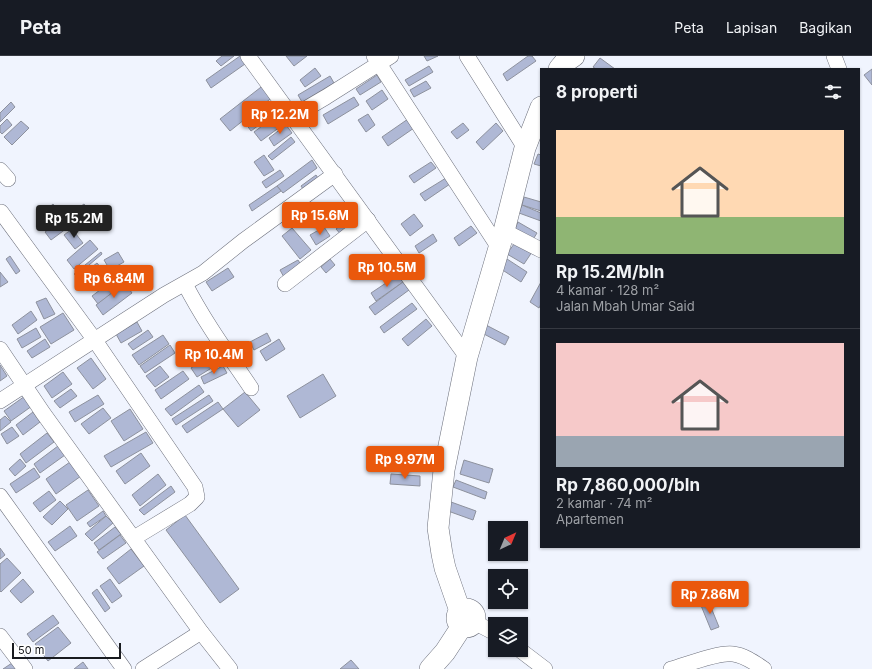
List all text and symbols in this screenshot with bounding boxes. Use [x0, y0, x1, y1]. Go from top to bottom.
text: Peta [20, 16, 62, 39]
text: Peta [674, 19, 704, 36]
text: Lapisan [726, 19, 777, 36]
text: Bagikan [799, 19, 852, 36]
icon: filters [822, 81, 844, 103]
text: 8 properti [556, 82, 638, 102]
pin: Rp 12.2M [239, 101, 321, 135]
text: Rp 12.2M [251, 106, 309, 122]
icon: home [664, 156, 736, 228]
pin: Rp 15.6M [279, 202, 361, 236]
pin: Rp 15.2M [33, 205, 115, 239]
text: Rp 15.6M [291, 207, 349, 223]
text: Rp 15.2M [45, 210, 103, 226]
pin: Rp 10.5M [346, 254, 428, 288]
text: Rp 10.5M [358, 259, 416, 275]
text: Rp 15.2M/bln [556, 262, 664, 282]
pin: Rp 6.84M [73, 265, 155, 299]
text: Rp 6.84M [83, 270, 145, 286]
text: 4 kamar · 128 m² [556, 282, 659, 298]
text: Jalan Mbah Umar Said [556, 298, 695, 314]
pin: Rp 10.4M [173, 341, 255, 375]
text: Rp 10.4M [184, 346, 244, 362]
icon: home [664, 369, 736, 441]
pin: Rp 9.97M [364, 446, 446, 480]
text: Rp 9.97M [375, 451, 435, 467]
text: Rp 7,860,000/bln [556, 475, 700, 495]
text: 2 kamar · 74 m² [556, 495, 652, 511]
text: Apartemen [556, 511, 624, 527]
north arrow [488, 521, 528, 561]
map controls [488, 521, 528, 657]
button: locate [488, 569, 528, 609]
pin: Rp 7.86M [669, 581, 751, 615]
text: Rp 7.86M [681, 586, 739, 602]
button: layers [488, 617, 528, 657]
scale bar [12, 641, 121, 660]
text: 50 m [18, 643, 44, 657]

